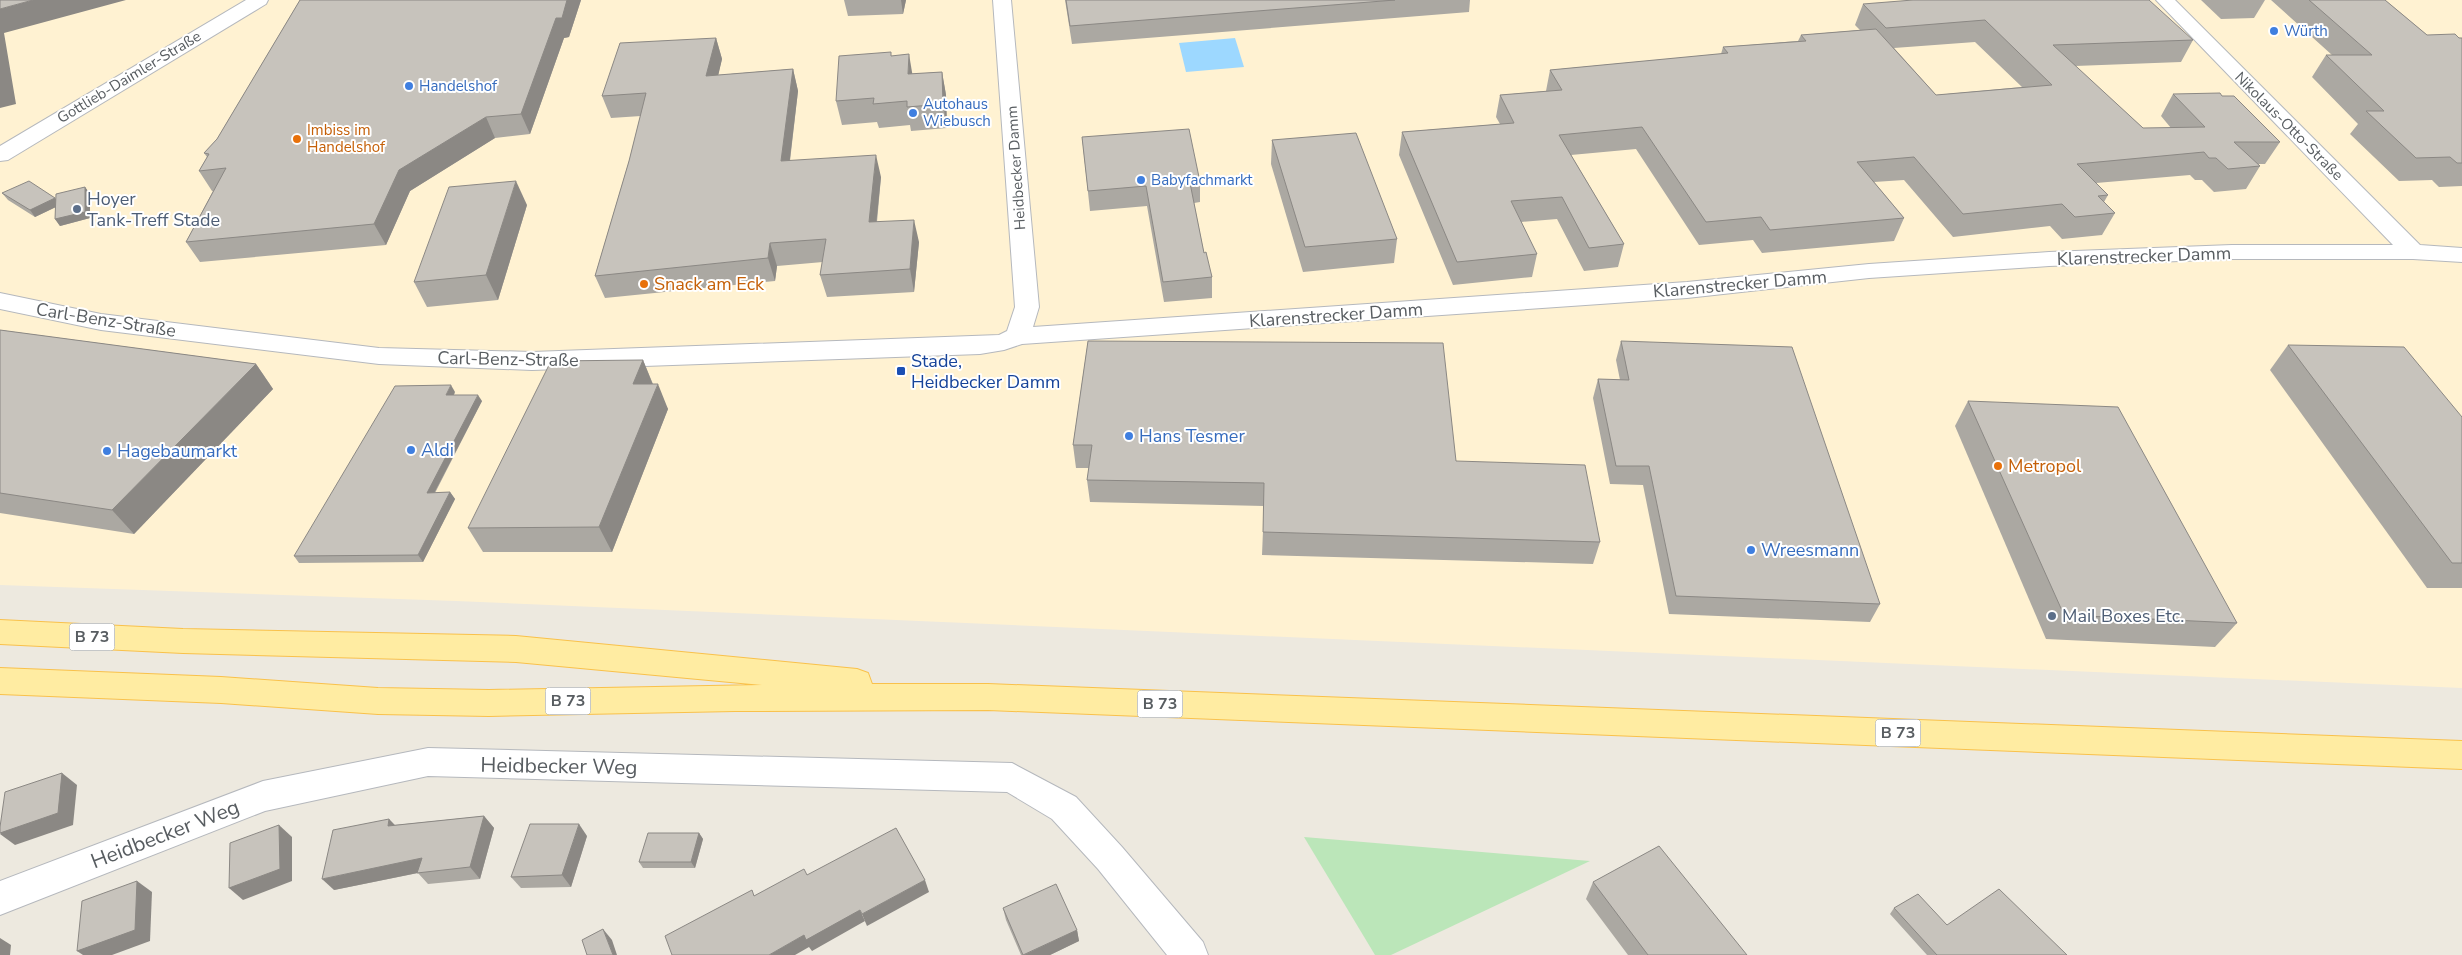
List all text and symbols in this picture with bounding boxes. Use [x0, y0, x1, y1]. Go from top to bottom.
place label: Würth [2284, 21, 2328, 41]
marker: Würth [2268, 25, 2280, 37]
street label: Gottlieb-Daimler-Straße [53, 26, 205, 128]
street label: Nikolaus-Otto-Straße [2230, 67, 2348, 185]
place label: Handelshof [419, 76, 498, 96]
marker: Handelshof [403, 80, 415, 92]
place label: Autohaus Wiebusch [923, 94, 991, 131]
street label: Heidbecker Damm [1002, 105, 1030, 231]
marker: Autohaus Wiebusch [907, 107, 919, 119]
place label: Imbiss im Handelshof [307, 120, 386, 157]
marker: Imbiss im Handelshof [291, 133, 303, 145]
place label: Babyfachmarkt [1151, 170, 1253, 190]
marker: Babyfachmarkt [1135, 174, 1147, 186]
place label: Hoyer Tank-Treff Stade [87, 187, 220, 232]
marker: Hoyer Tank-Treff Stade [71, 203, 83, 215]
street label: Klarenstrecker Damm [2056, 241, 2232, 271]
street label: Klarenstrecker Damm [1652, 264, 1828, 304]
place label: Snack am Eck [654, 272, 765, 296]
marker: Snack am Eck [638, 278, 650, 290]
street label: Carl-Benz-Straße [34, 297, 178, 343]
street label: Klarenstrecker Damm [1248, 297, 1424, 333]
street label: Carl-Benz-Straße [437, 346, 579, 372]
place label: Stade, Heidbecker Damm [911, 349, 1060, 394]
marker: Stade, Heidbecker Damm [895, 365, 907, 377]
place label: Hans Tesmer [1139, 424, 1245, 448]
marker: Hans Tesmer [1123, 430, 1135, 442]
place label: Aldi [421, 438, 454, 462]
place label: Hagebaumarkt [117, 439, 238, 463]
marker: Aldi [405, 444, 417, 456]
marker: Hagebaumarkt [101, 445, 113, 457]
place label: Metropol [2008, 454, 2082, 478]
marker: Metropol [1992, 460, 2004, 472]
place label: Wreesmann [1761, 538, 1859, 562]
marker: Wreesmann [1745, 544, 1757, 556]
place label: Mail Boxes Etc. [2062, 604, 2184, 628]
marker: Mail Boxes Etc. [2046, 610, 2058, 622]
road number: B 73 [70, 624, 114, 650]
road number: B 73 [546, 688, 590, 714]
road number: B 73 [1138, 691, 1182, 718]
road number: B 73 [1876, 720, 1920, 746]
street label: Heidbecker Weg [480, 751, 638, 781]
street label: Heidbecker Weg [87, 793, 243, 875]

